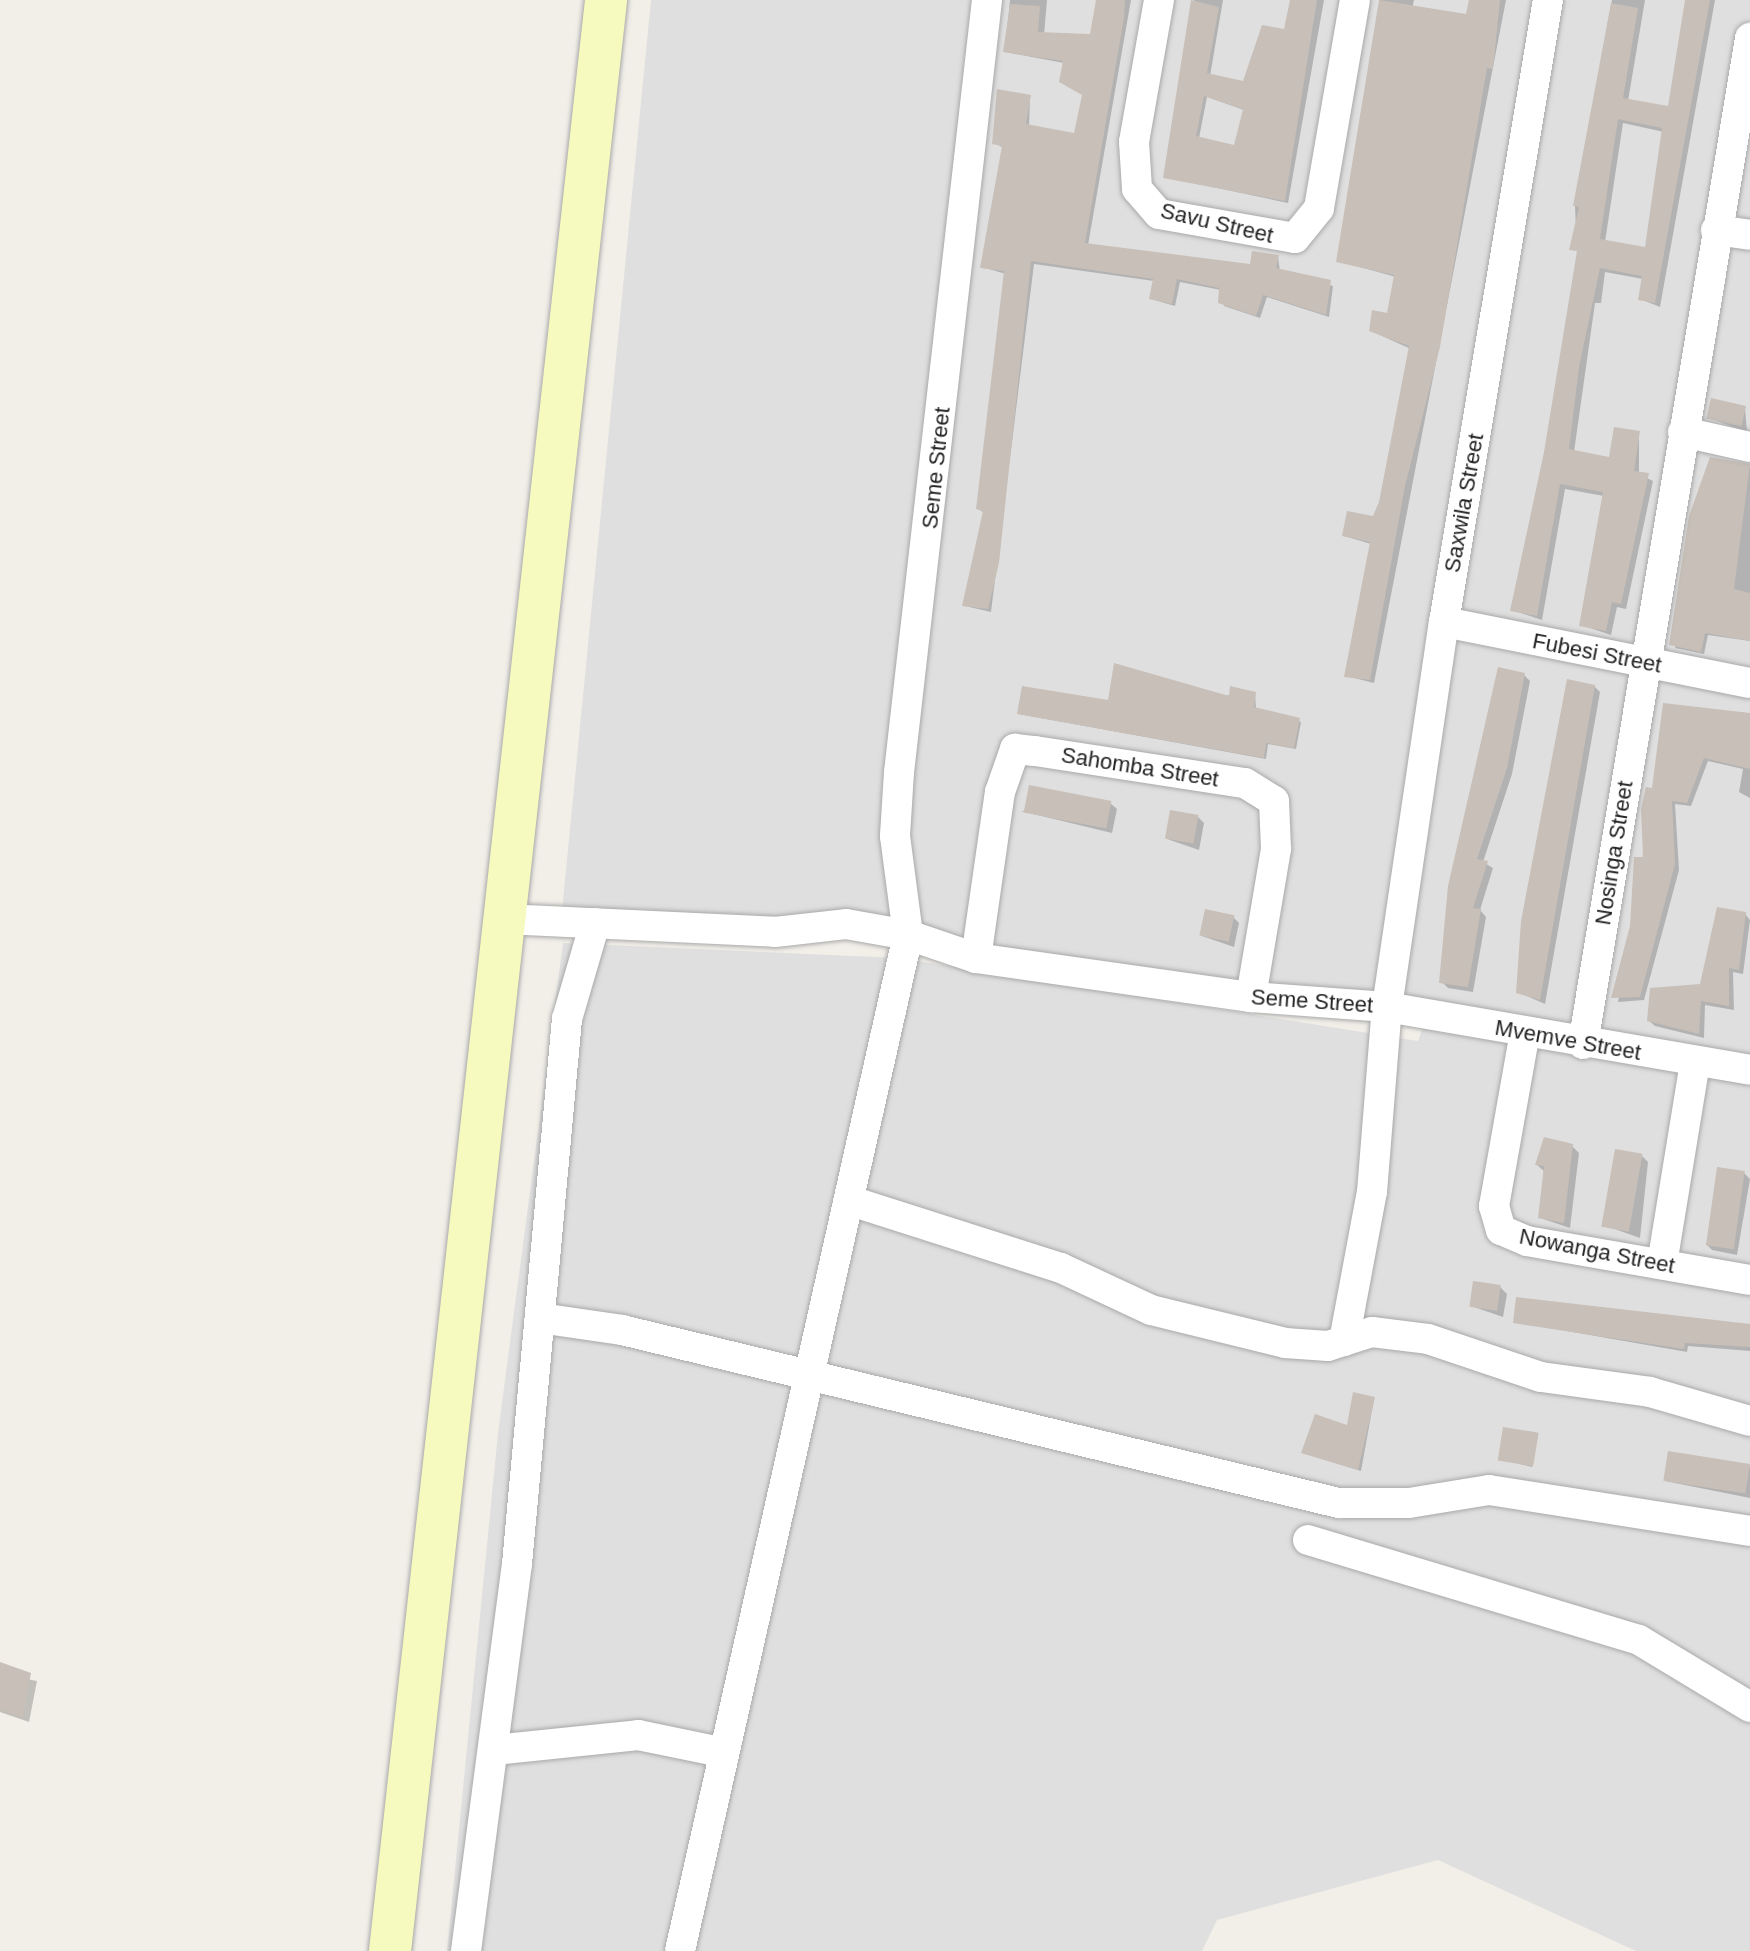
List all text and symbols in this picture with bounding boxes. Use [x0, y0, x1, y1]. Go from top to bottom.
street label: Savu Street [1158, 197, 1276, 249]
street label: Seme Street [916, 406, 956, 530]
street label: Saxwila Street [1439, 431, 1489, 575]
street label: Fubesi Street [1530, 628, 1664, 678]
street label: Sahomba Street [1059, 742, 1221, 792]
street label: Nosinga Street [1590, 779, 1638, 927]
street label: Seme Street [1250, 984, 1374, 1018]
street label: Mvemve Street [1493, 1014, 1643, 1066]
street label: Nowanga Street [1517, 1223, 1677, 1279]

